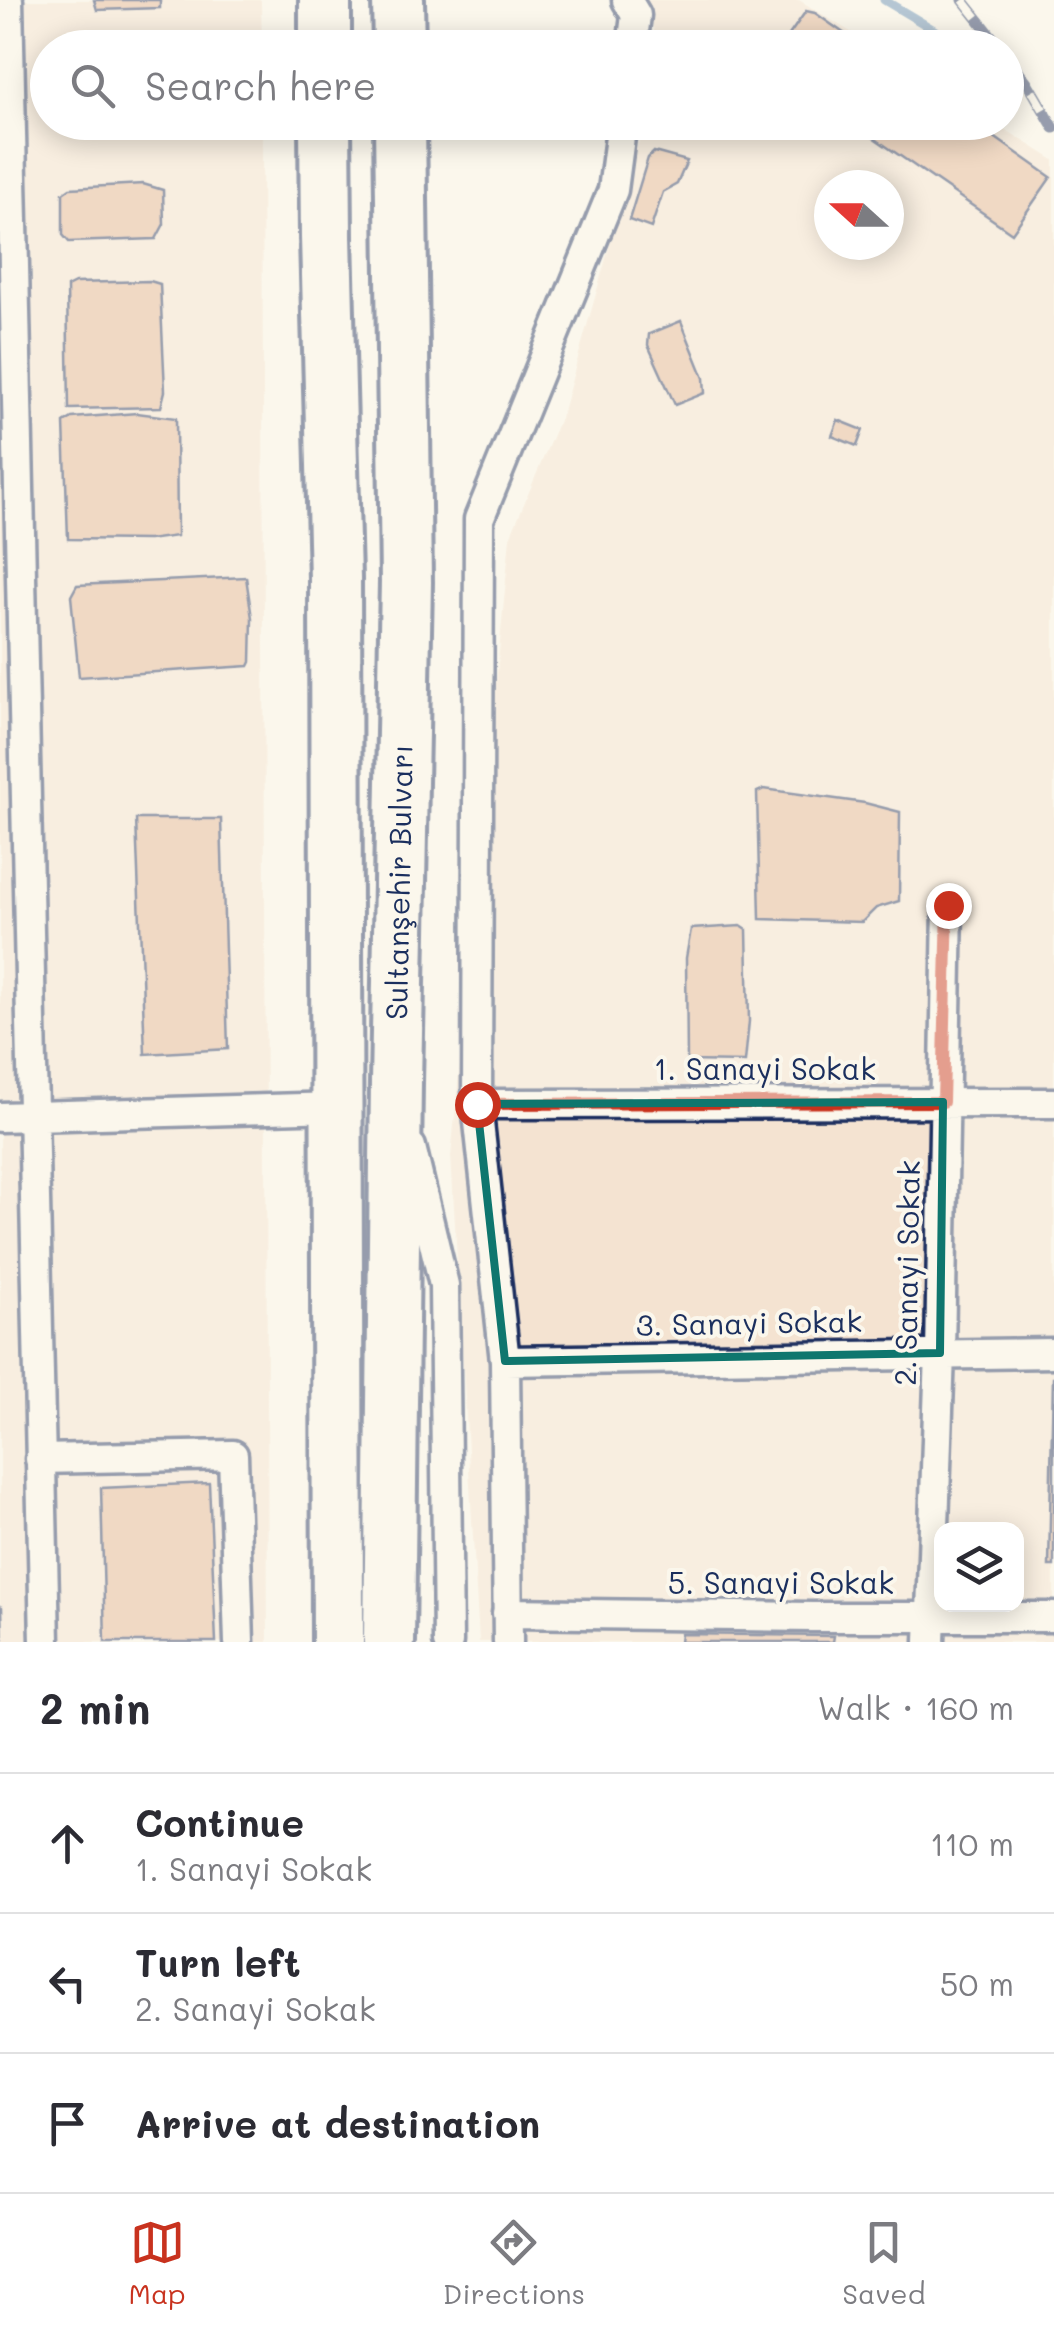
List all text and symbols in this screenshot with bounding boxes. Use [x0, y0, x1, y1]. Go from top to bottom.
search box [30, 30, 1024, 140]
icon: search [65, 58, 120, 113]
text: Search here [145, 60, 376, 110]
north arrow [814, 170, 904, 260]
street label: Sultanşehir Bulvarı [375, 744, 421, 1020]
route end [926, 883, 972, 929]
street label: 1. Sanayi Sokak [654, 1048, 876, 1088]
route start [455, 1082, 501, 1128]
street label: 2. Sanayi Sokak [884, 1160, 928, 1386]
street label: 3. Sanayi Sokak [635, 1300, 863, 1344]
map controls [934, 1522, 1024, 1612]
button: layers [934, 1522, 1024, 1612]
street label: 5. Sanayi Sokak [668, 1562, 894, 1602]
text: 2 min [40, 1680, 150, 1735]
text: Walk · 160 m [817, 1686, 1014, 1728]
text: Continue [135, 1797, 304, 1847]
icon: ahead [40, 1816, 95, 1871]
text: 110 m [930, 1822, 1014, 1864]
text: 1. Sanayi Sokak [135, 1847, 372, 1889]
text: Turn left [135, 1937, 301, 1987]
icon: left [40, 1956, 95, 2011]
text: 50 m [940, 1962, 1014, 2004]
text: 2. Sanayi Sokak [135, 1987, 376, 2029]
icon: arrive [40, 2096, 95, 2151]
text: Arrive at destination [135, 2098, 540, 2148]
tab: Map [129, 2215, 186, 2311]
tab: Directions [443, 2215, 585, 2311]
tab: Saved [842, 2215, 925, 2311]

